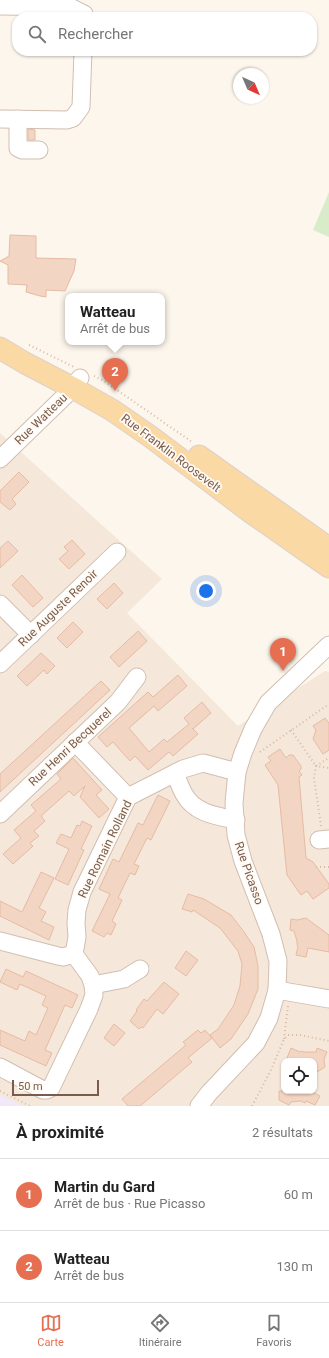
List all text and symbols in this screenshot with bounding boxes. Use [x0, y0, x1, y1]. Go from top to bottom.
search box [12, 12, 317, 56]
icon: search [26, 23, 48, 45]
text: Rechercher [58, 25, 133, 43]
north arrow [233, 68, 269, 104]
popup [65, 293, 165, 345]
text: Watteau [80, 303, 136, 321]
text: Arrêt de bus [80, 321, 150, 336]
pin: 2 [102, 358, 128, 391]
street label: Rue Watteau [12, 390, 70, 448]
street label: Rue Franklin Roosevelt [119, 411, 224, 495]
street label: Rue Auguste Renoir [15, 567, 101, 649]
your location [196, 581, 216, 601]
pin: 1 [270, 638, 296, 671]
street label: Rue Henri Becquerel [26, 705, 114, 789]
street label: Rue Romain Rolland [75, 798, 135, 900]
street label: Rue Picasso [232, 840, 266, 907]
map controls [281, 1058, 317, 1094]
button: locate [281, 1058, 317, 1094]
scale bar [12, 1078, 99, 1097]
text: 50 m [18, 1080, 43, 1093]
text: À proximité [16, 1122, 104, 1142]
text: 2 résultats [252, 1125, 313, 1140]
text: Martin du Gard [54, 1178, 155, 1196]
text: 1 [25, 1187, 33, 1202]
text: 60 m [284, 1187, 313, 1202]
text: Arrêt de bus · Rue Picasso [54, 1196, 205, 1211]
text: Watteau [54, 1250, 110, 1268]
text: 2 [25, 1259, 33, 1274]
text: 130 m [276, 1259, 313, 1274]
text: Arrêt de bus [54, 1268, 124, 1283]
tab: Carte [37, 1312, 64, 1349]
tab: Itinéraire [139, 1312, 181, 1349]
tab: Favoris [256, 1312, 292, 1349]

